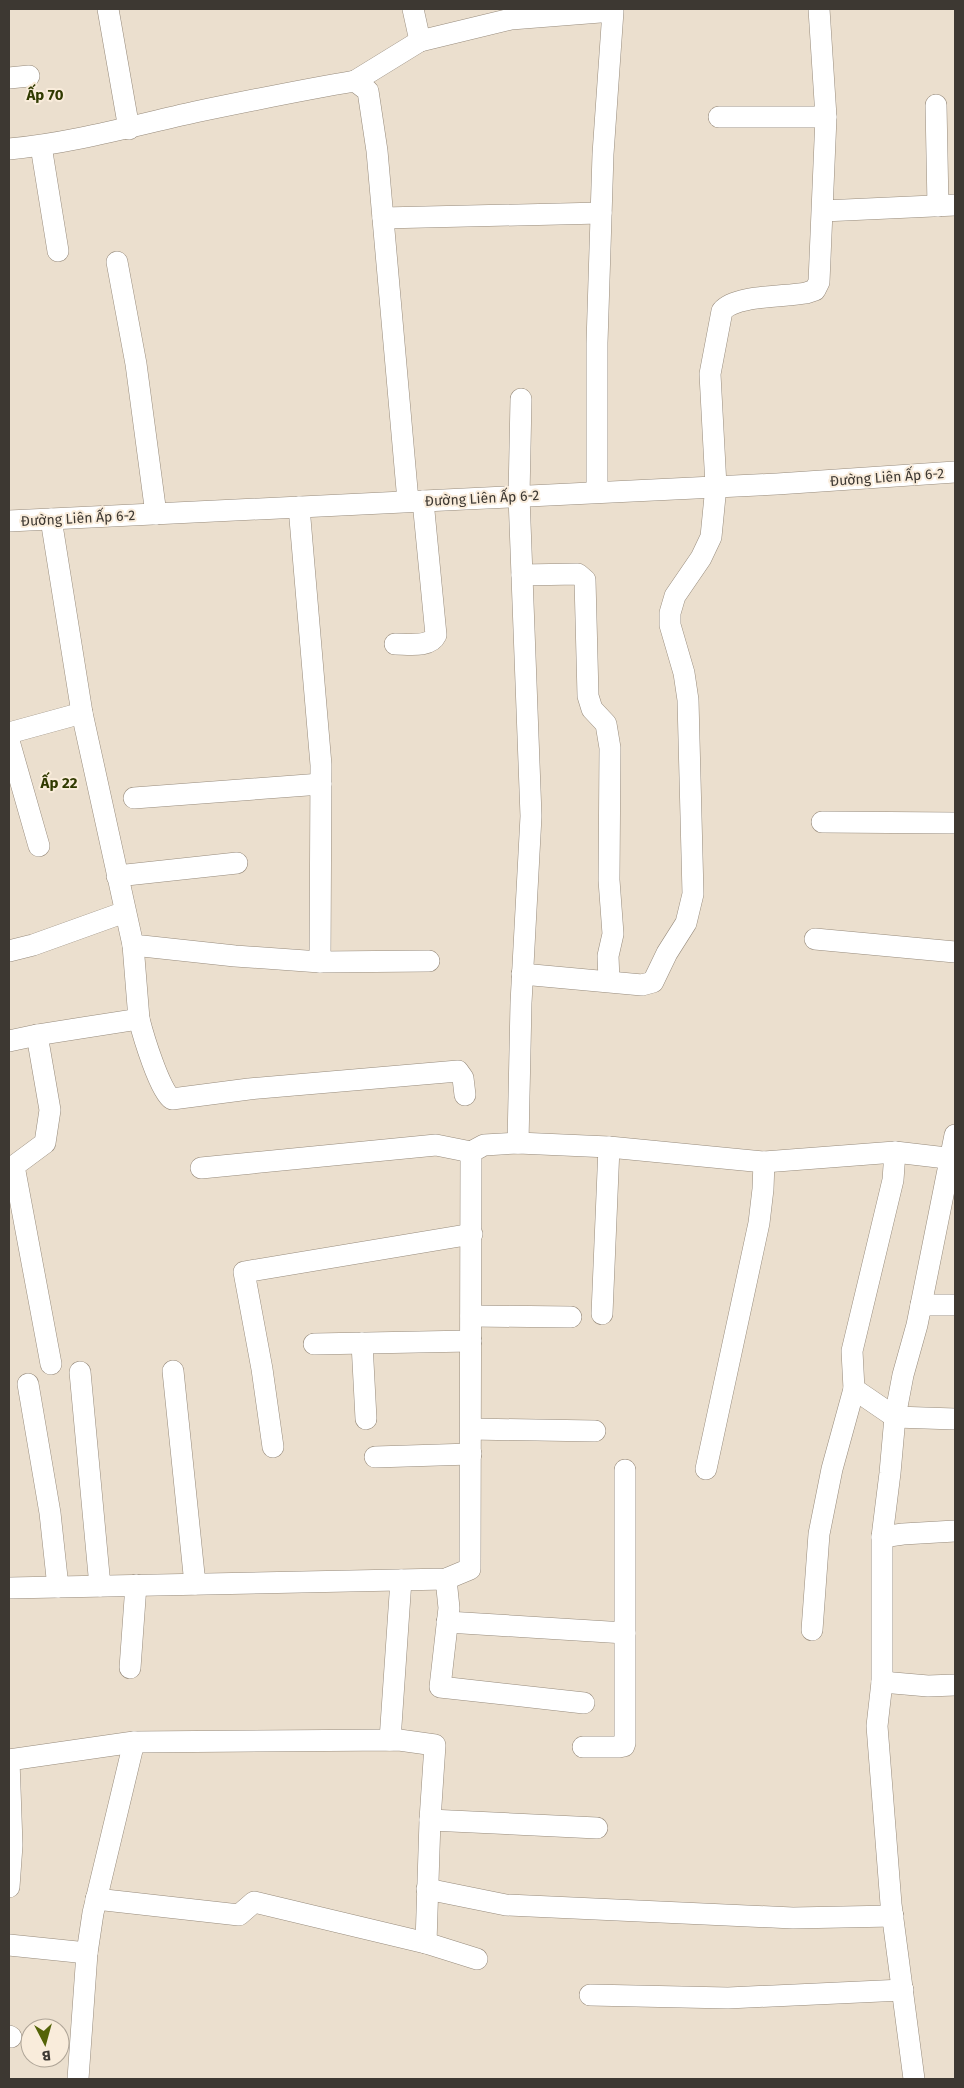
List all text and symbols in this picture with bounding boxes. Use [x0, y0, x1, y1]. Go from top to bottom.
district label: Ấp 70 [26, 83, 64, 104]
street label: Đường Liên Ấp 6-2 [829, 462, 945, 490]
street label: Đường Liên Ấp 6-2 [424, 484, 540, 510]
street label: Đường Liên Ấp 6-2 [20, 504, 136, 530]
district label: Ấp 22 [40, 771, 78, 792]
north arrow [20, 2018, 70, 2068]
text: B [41, 2047, 51, 2064]

